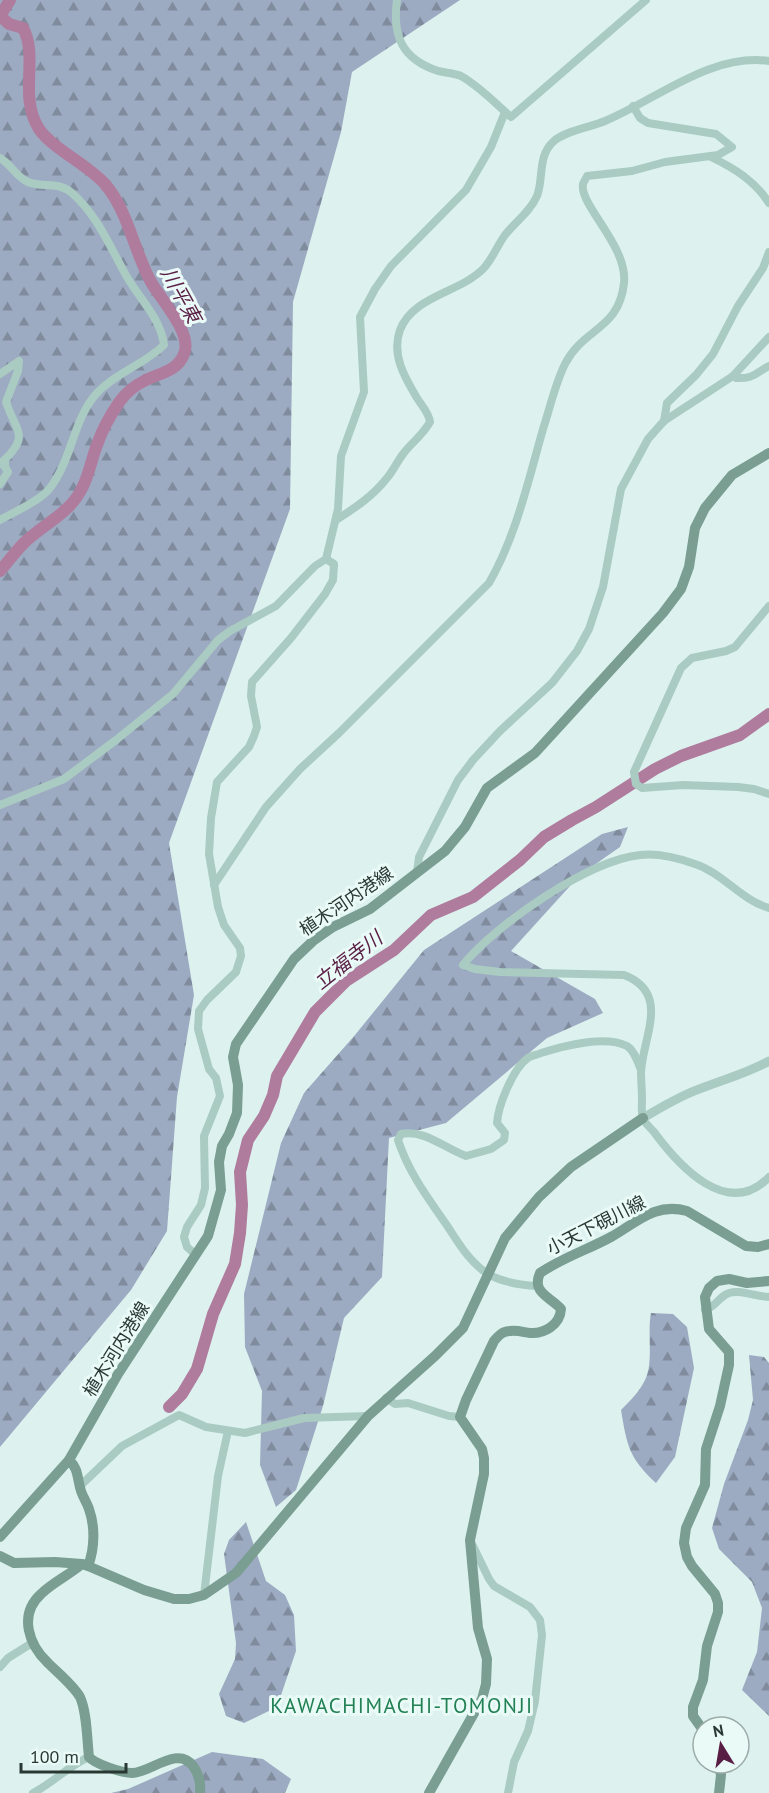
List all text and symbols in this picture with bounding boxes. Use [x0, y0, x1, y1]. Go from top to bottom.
water label: 川平東 [155, 262, 208, 330]
street label: 植木河内港線 [295, 861, 397, 941]
water label: 立福寺川 [308, 924, 389, 995]
street label: 小天下硯川線 [543, 1190, 649, 1260]
street label: 植木河内港線 [78, 1297, 154, 1401]
district label: KAWACHIMACHI-TOMONJI [270, 1692, 534, 1719]
north arrow [691, 1715, 751, 1775]
text: N [711, 1719, 725, 1741]
scale bar [21, 1736, 126, 1774]
text: 100 m [30, 1745, 79, 1768]

